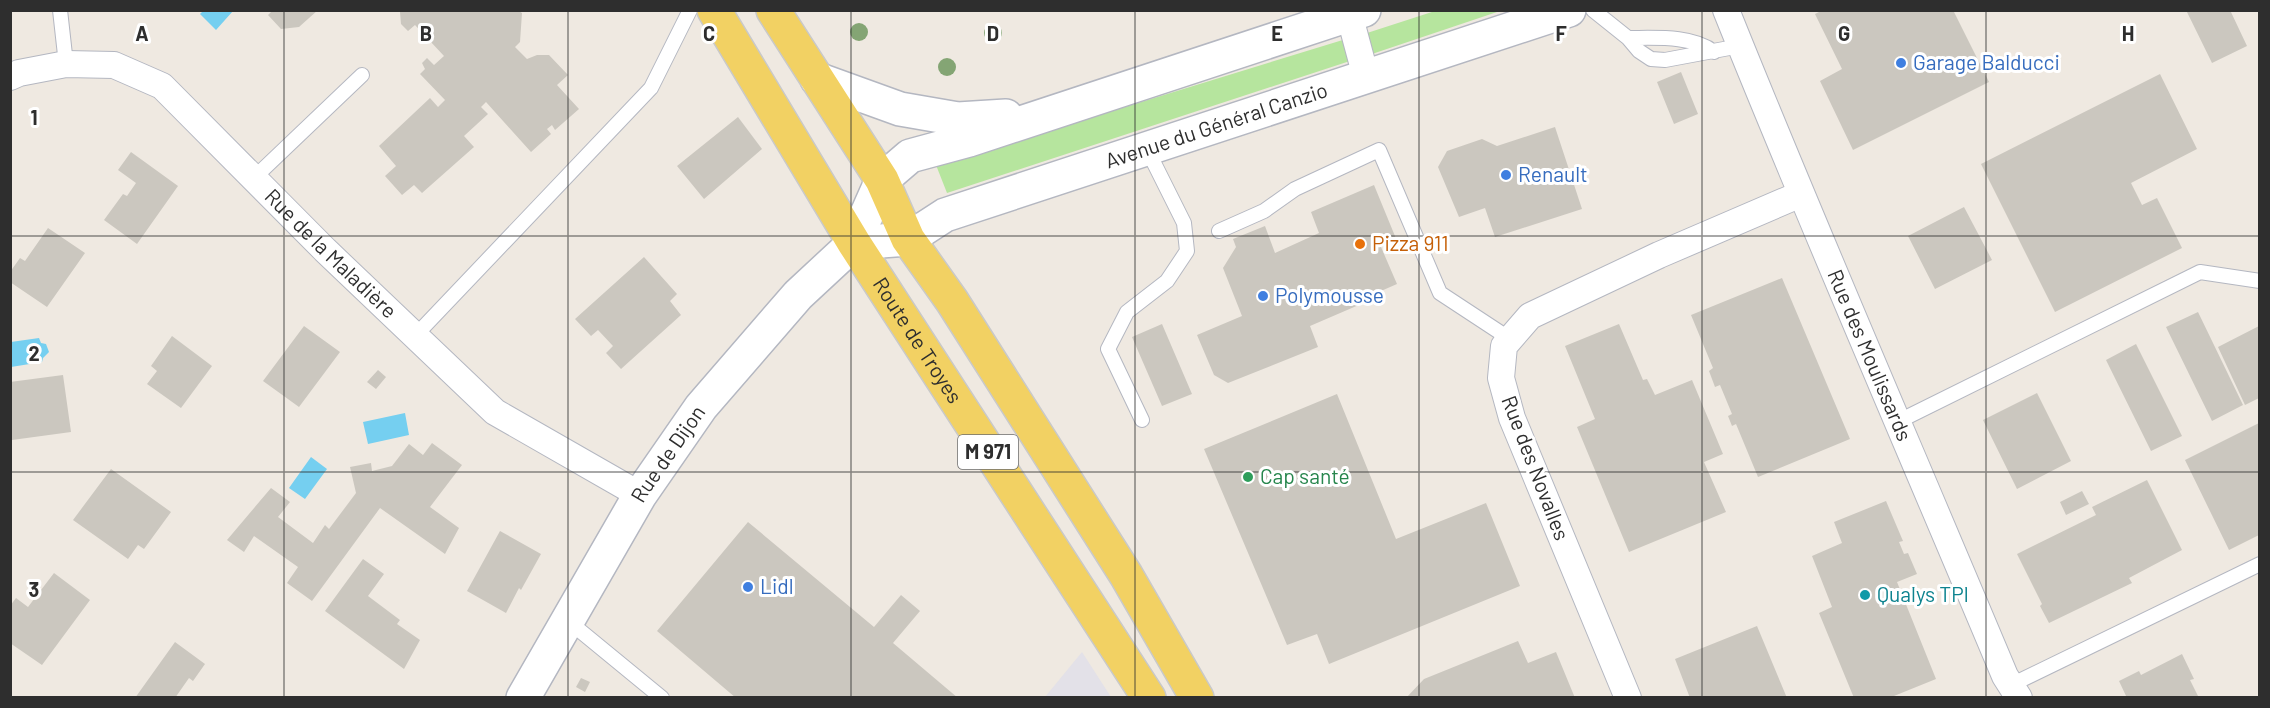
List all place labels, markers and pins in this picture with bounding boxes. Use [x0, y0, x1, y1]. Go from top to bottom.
place label: Garage Balducci [1913, 49, 2060, 74]
marker: Garage Balducci [1894, 56, 1908, 70]
place label: Renault [1518, 161, 1588, 186]
marker: Renault [1499, 168, 1513, 182]
place label: Pizza 911 [1372, 230, 1449, 255]
marker: Pizza 911 [1353, 237, 1367, 251]
place label: Polymousse [1275, 282, 1384, 307]
marker: Polymousse [1256, 289, 1270, 303]
place label: Cap santé [1260, 463, 1350, 488]
marker: Cap santé [1241, 470, 1255, 484]
place label: Lidl [760, 573, 794, 598]
marker: Lidl [741, 580, 755, 594]
place label: Qualys TPI [1877, 581, 1969, 606]
marker: Qualys TPI [1858, 588, 1872, 602]

